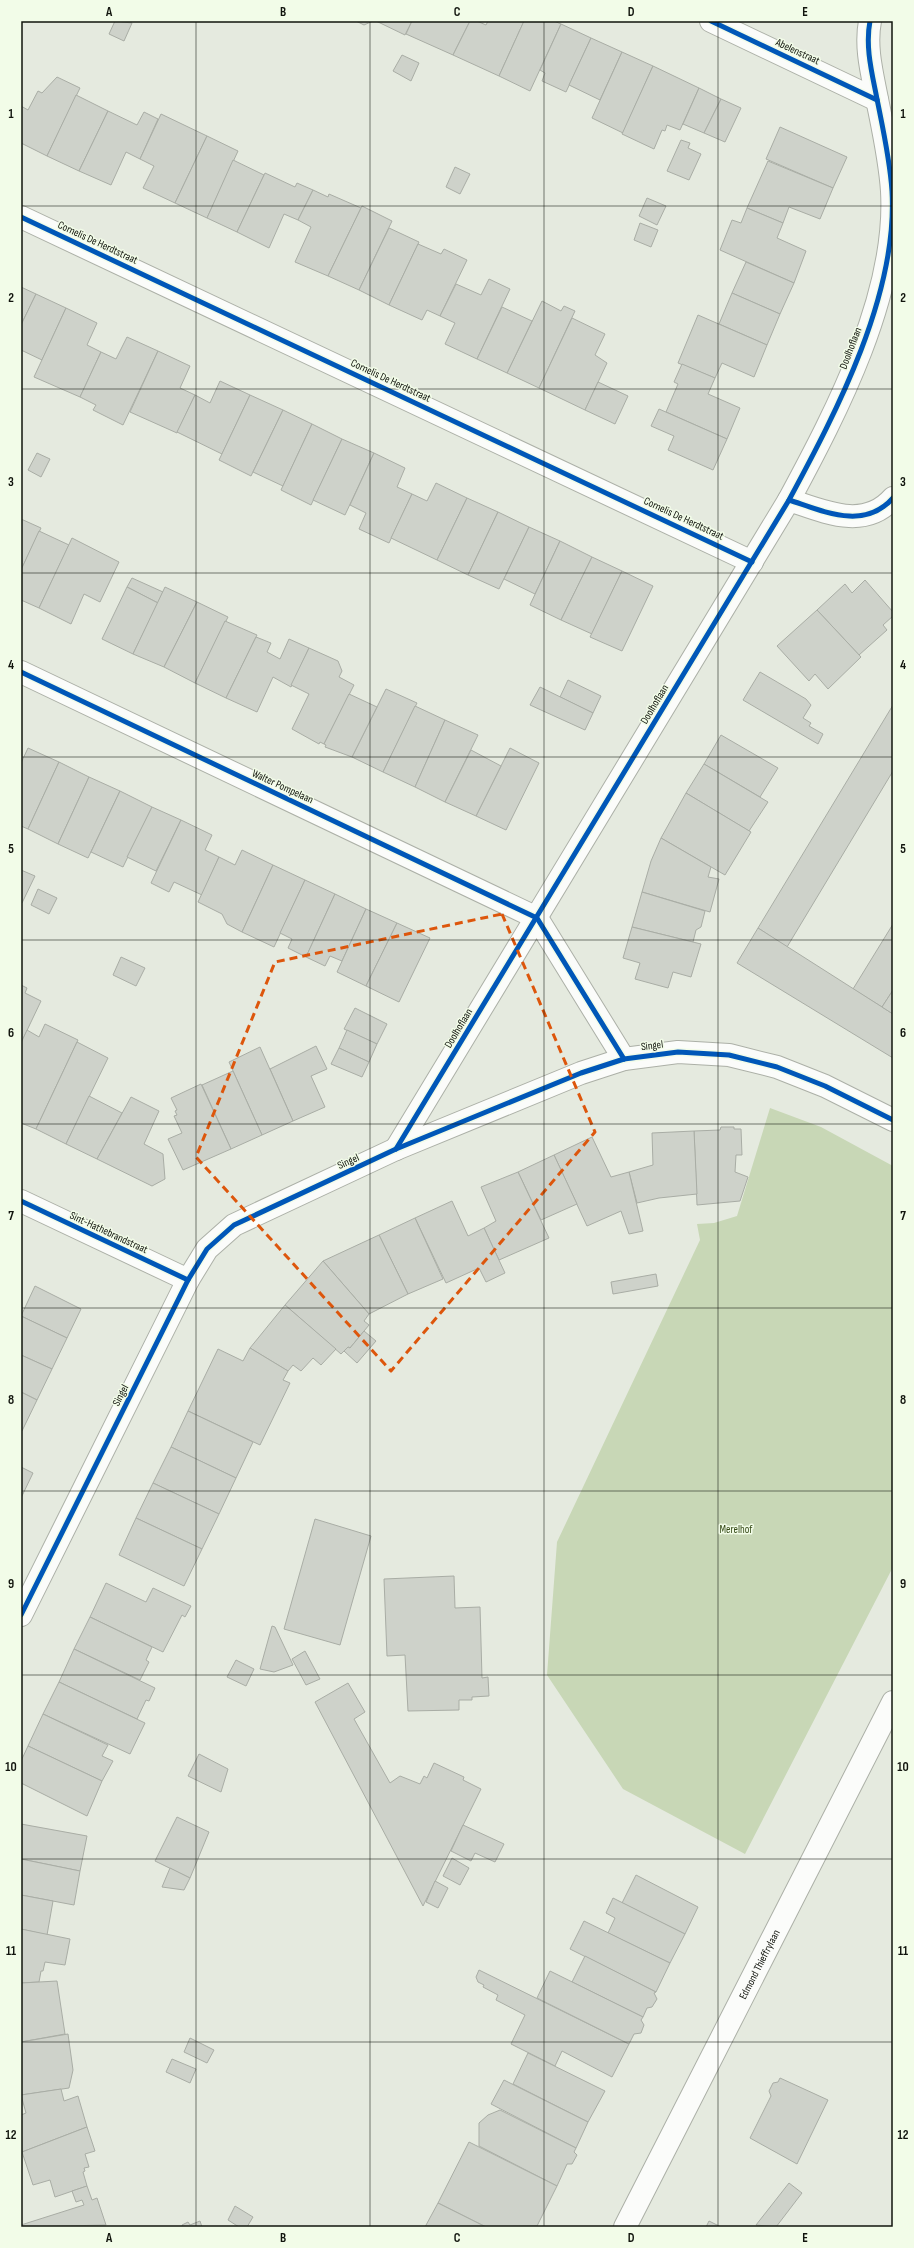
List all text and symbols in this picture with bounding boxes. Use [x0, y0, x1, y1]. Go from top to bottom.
text: A [105, 4, 113, 20]
text: B [280, 4, 286, 20]
text: C [454, 4, 461, 20]
text: D [628, 4, 635, 20]
text: E [802, 4, 808, 20]
street label: Abelenstraat [773, 35, 822, 68]
text: 1 [8, 106, 14, 122]
text: 1 [900, 106, 906, 122]
street label: Cornelis De Herdtstraat [56, 218, 140, 267]
text: 2 [8, 290, 14, 306]
text: 2 [900, 290, 906, 306]
street label: Doolhoflaan [837, 325, 864, 371]
street label: Cornelis De Herdtstraat [349, 356, 433, 405]
text: 3 [8, 474, 14, 490]
text: 3 [900, 474, 906, 490]
street label: Cornelis De Herdtstraat [642, 494, 726, 543]
text: 4 [8, 657, 14, 673]
text: 4 [900, 657, 906, 673]
street label: Doolhoflaan [638, 682, 671, 726]
street label: Walter Pompelaan [250, 767, 316, 806]
text: 5 [8, 841, 14, 857]
text: 5 [900, 841, 906, 857]
street label: Doolhoflaan [442, 1006, 475, 1050]
text: 6 [8, 1025, 14, 1041]
text: 6 [900, 1025, 906, 1041]
street label: Singel [640, 1038, 664, 1053]
street label: Singel [335, 1151, 361, 1172]
text: 7 [8, 1208, 14, 1224]
text: 7 [900, 1208, 906, 1224]
street label: Sint-Hathebrandstraat [68, 1209, 150, 1256]
street label: Singel [110, 1382, 131, 1408]
text: 8 [8, 1392, 14, 1408]
text: 8 [900, 1392, 906, 1408]
park label: Merelhof [720, 1523, 753, 1536]
text: 9 [8, 1576, 14, 1592]
text: 9 [900, 1576, 906, 1592]
text: 10 [5, 1759, 17, 1775]
text: 10 [897, 1759, 909, 1775]
street label: Edmond Thieffrylaan [736, 1927, 783, 2001]
text: 11 [6, 1943, 16, 1959]
text: 11 [898, 1943, 908, 1959]
text: 12 [6, 2127, 17, 2143]
text: 12 [898, 2127, 909, 2143]
text: A [105, 2230, 113, 2246]
text: B [280, 2230, 286, 2246]
text: C [454, 2230, 461, 2246]
text: D [628, 2230, 635, 2246]
text: E [802, 2230, 808, 2246]

